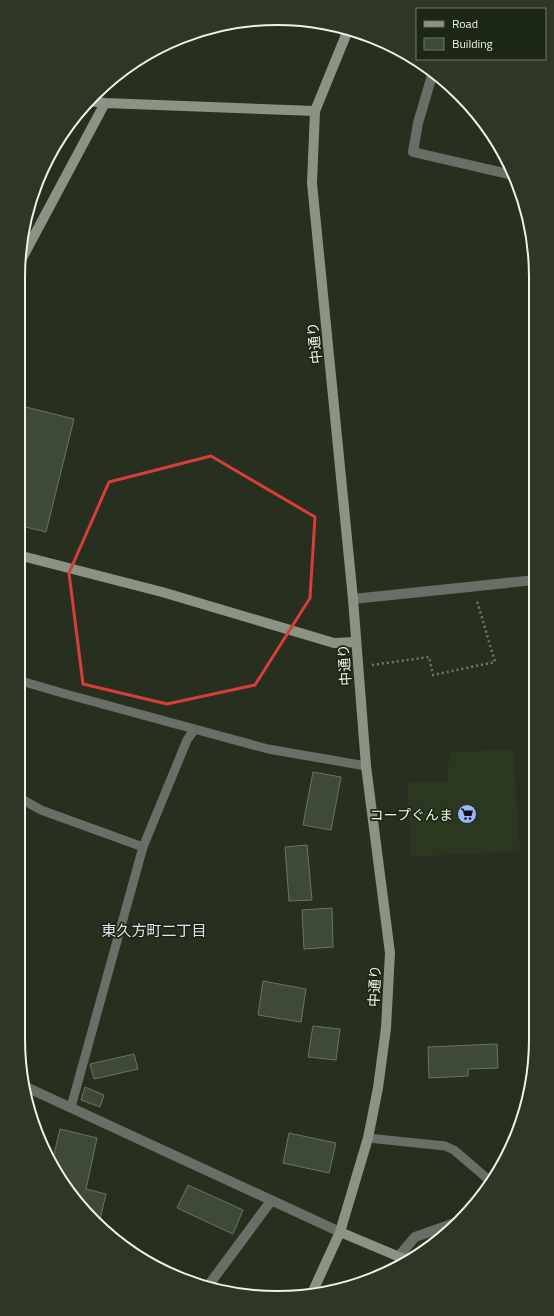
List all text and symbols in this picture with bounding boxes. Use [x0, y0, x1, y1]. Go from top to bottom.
legend [416, 8, 546, 60]
text: Road [452, 14, 478, 33]
text: Building [452, 34, 493, 53]
street label: 中通り [301, 321, 327, 365]
street label: 中通り [332, 643, 356, 687]
supermarket icon: コープぐんま [456, 803, 478, 825]
place label: コープぐんま [370, 804, 453, 825]
district label: 東久方町二丁目 [101, 919, 207, 942]
street label: 中通り [362, 964, 386, 1008]

